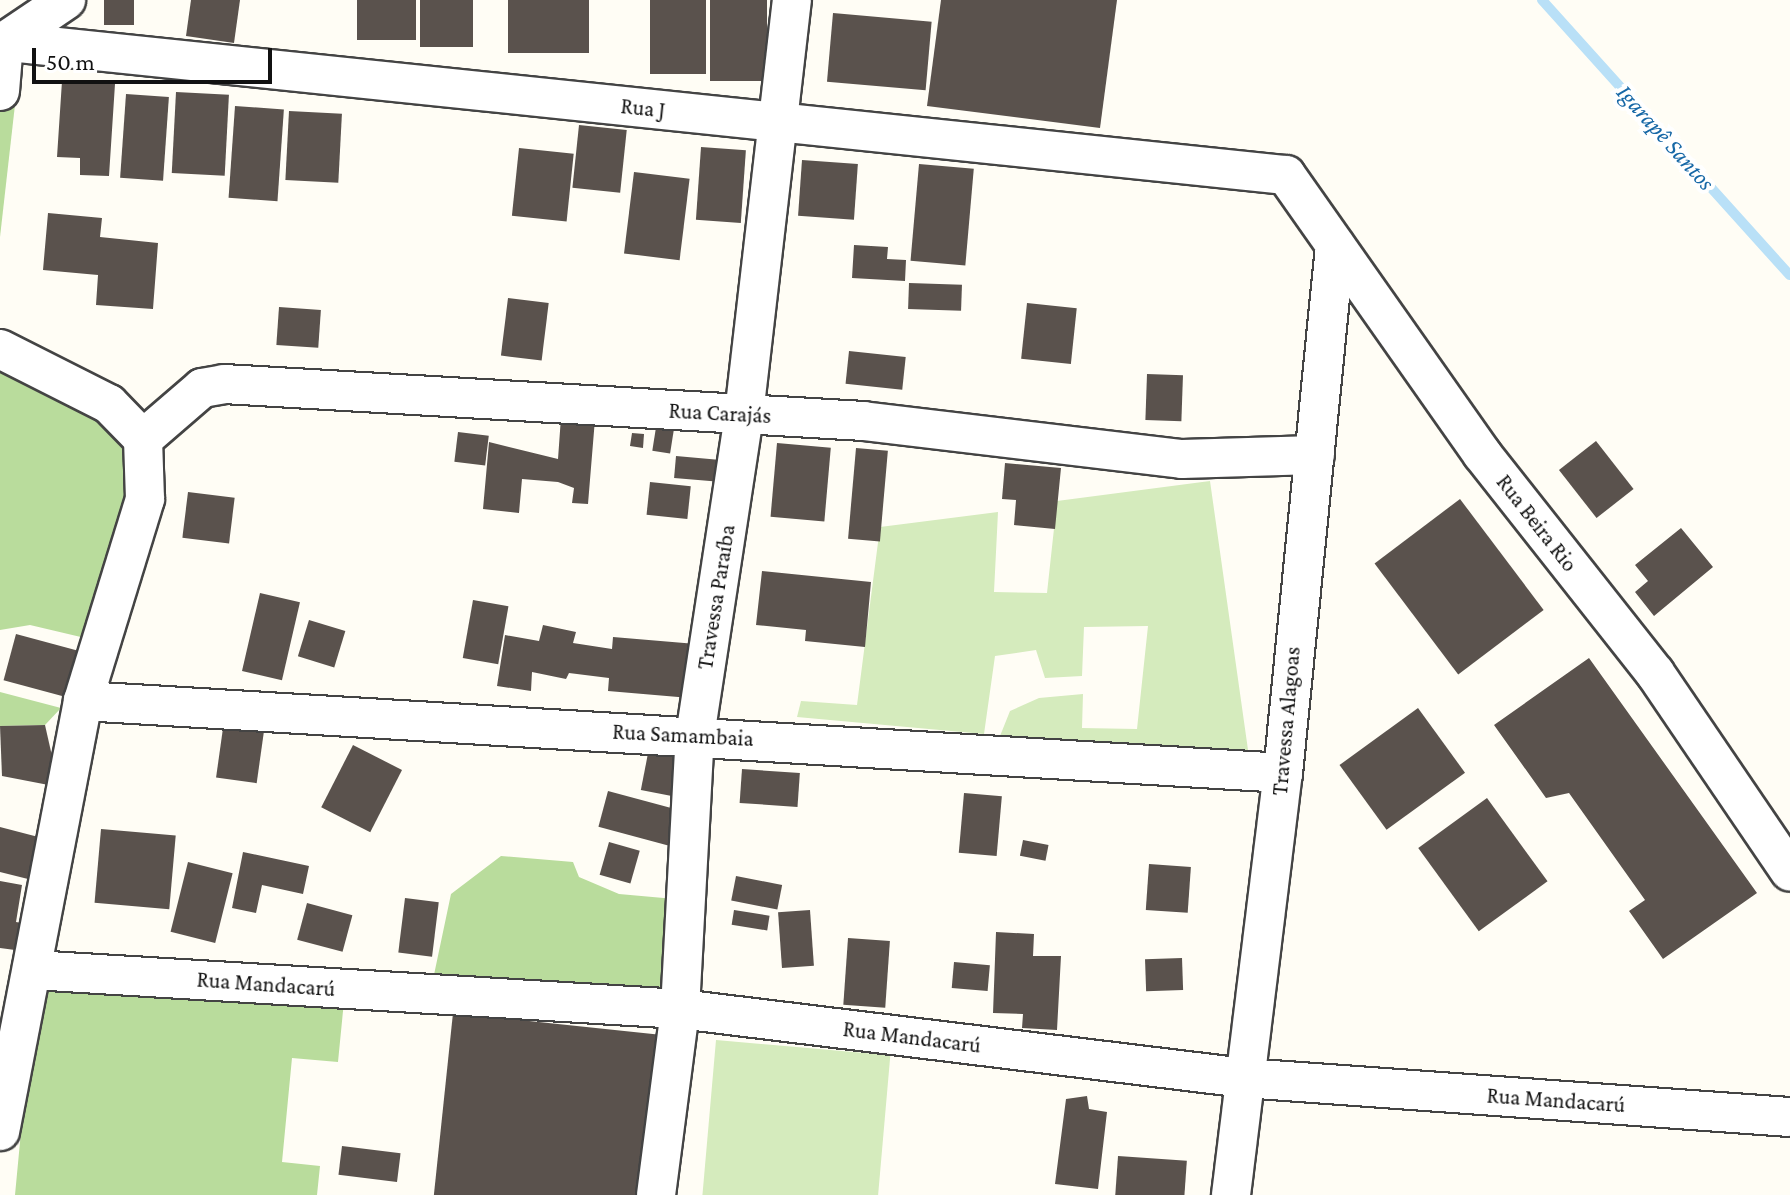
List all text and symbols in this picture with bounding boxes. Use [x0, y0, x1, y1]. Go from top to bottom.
scale bar [36, 32, 276, 82]
text: 50 m [46, 48, 95, 75]
water label: Igarapê Santos [1611, 78, 1721, 196]
street label: Rua J [619, 93, 667, 123]
street label: Rua Carajás [668, 397, 772, 429]
street label: Rua Beira Rio [1491, 469, 1583, 577]
street label: Travessa Paraíba [692, 523, 740, 671]
street label: Travessa Alagoas [1266, 645, 1306, 797]
street label: Rua Samambaia [612, 718, 754, 752]
street label: Rua Mandacarú [196, 966, 336, 1002]
street label: Rua Mandacarú [842, 1015, 982, 1059]
street label: Rua Mandacarú [1486, 1082, 1626, 1118]

